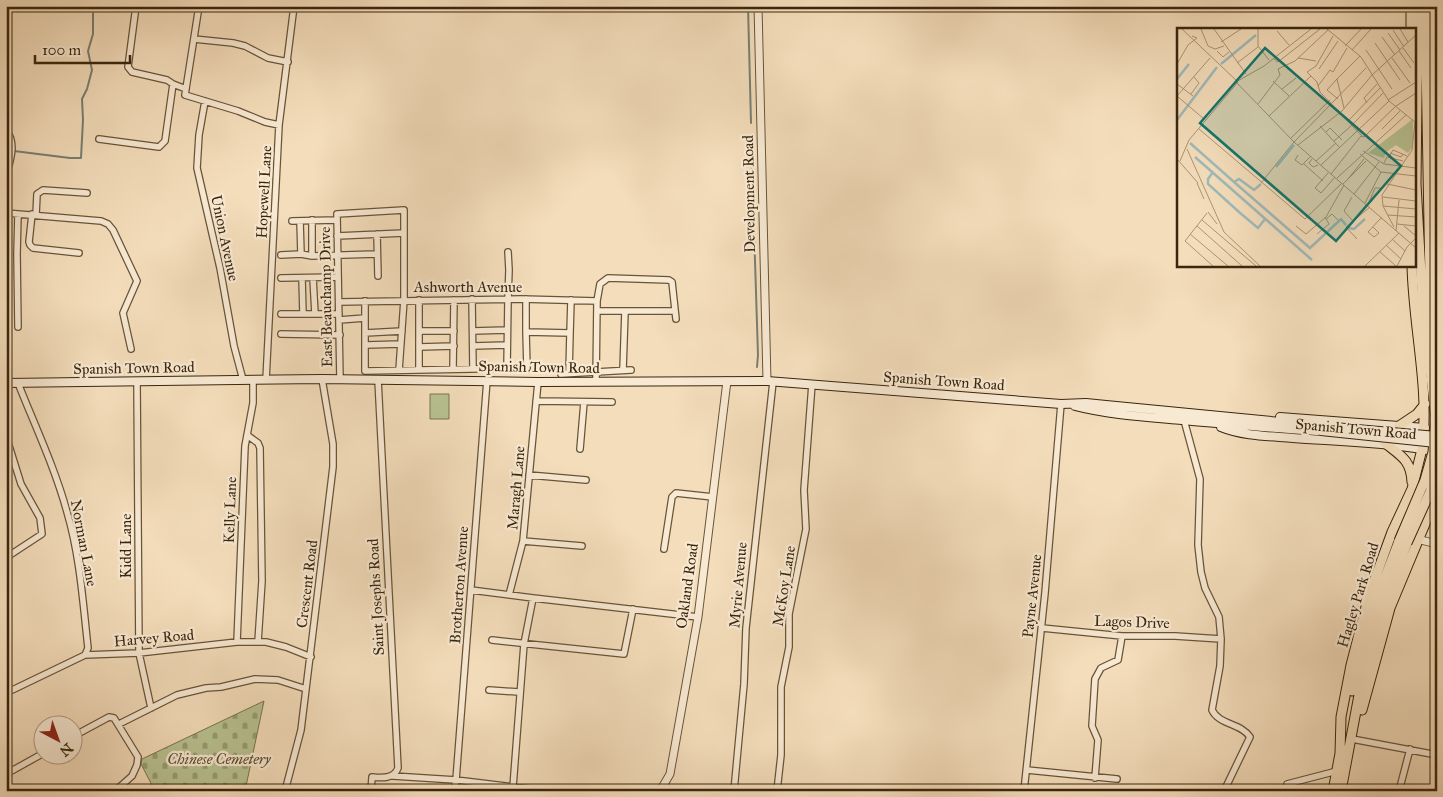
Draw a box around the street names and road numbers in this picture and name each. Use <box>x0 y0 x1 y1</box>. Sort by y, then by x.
street label: Development Road <box>739 135 759 253</box>
street label: Hopewell Lane <box>253 145 275 239</box>
street label: Union Avenue <box>207 193 243 283</box>
street label: East Beauchamp Drive <box>316 227 336 367</box>
street label: Ashworth Avenue <box>413 278 522 296</box>
street label: Spanish Town Road <box>478 357 600 377</box>
street label: Spanish Town Road <box>73 358 195 378</box>
street label: Spanish Town Road <box>883 368 1006 394</box>
street label: Spanish Town Road <box>1295 415 1418 443</box>
street label: Maragh Lane <box>503 445 529 531</box>
street label: Kelly Lane <box>220 476 240 544</box>
street label: Norman Lane <box>67 498 101 588</box>
street label: Kidd Lane <box>117 514 135 578</box>
street label: Brotherton Avenue <box>446 526 472 644</box>
street label: Saint Josephs Road <box>364 537 389 656</box>
street label: Crescent Road <box>293 538 321 629</box>
street label: Hagley Park Road <box>1333 540 1383 650</box>
street label: Myrie Avenue <box>725 541 751 629</box>
street label: Oakland Road <box>672 542 702 630</box>
street label: McKoy Lane <box>769 544 799 628</box>
street label: Payne Avenue <box>1019 553 1045 639</box>
street label: Lagos Drive <box>1094 612 1170 632</box>
street label: Harvey Road <box>113 625 195 650</box>

